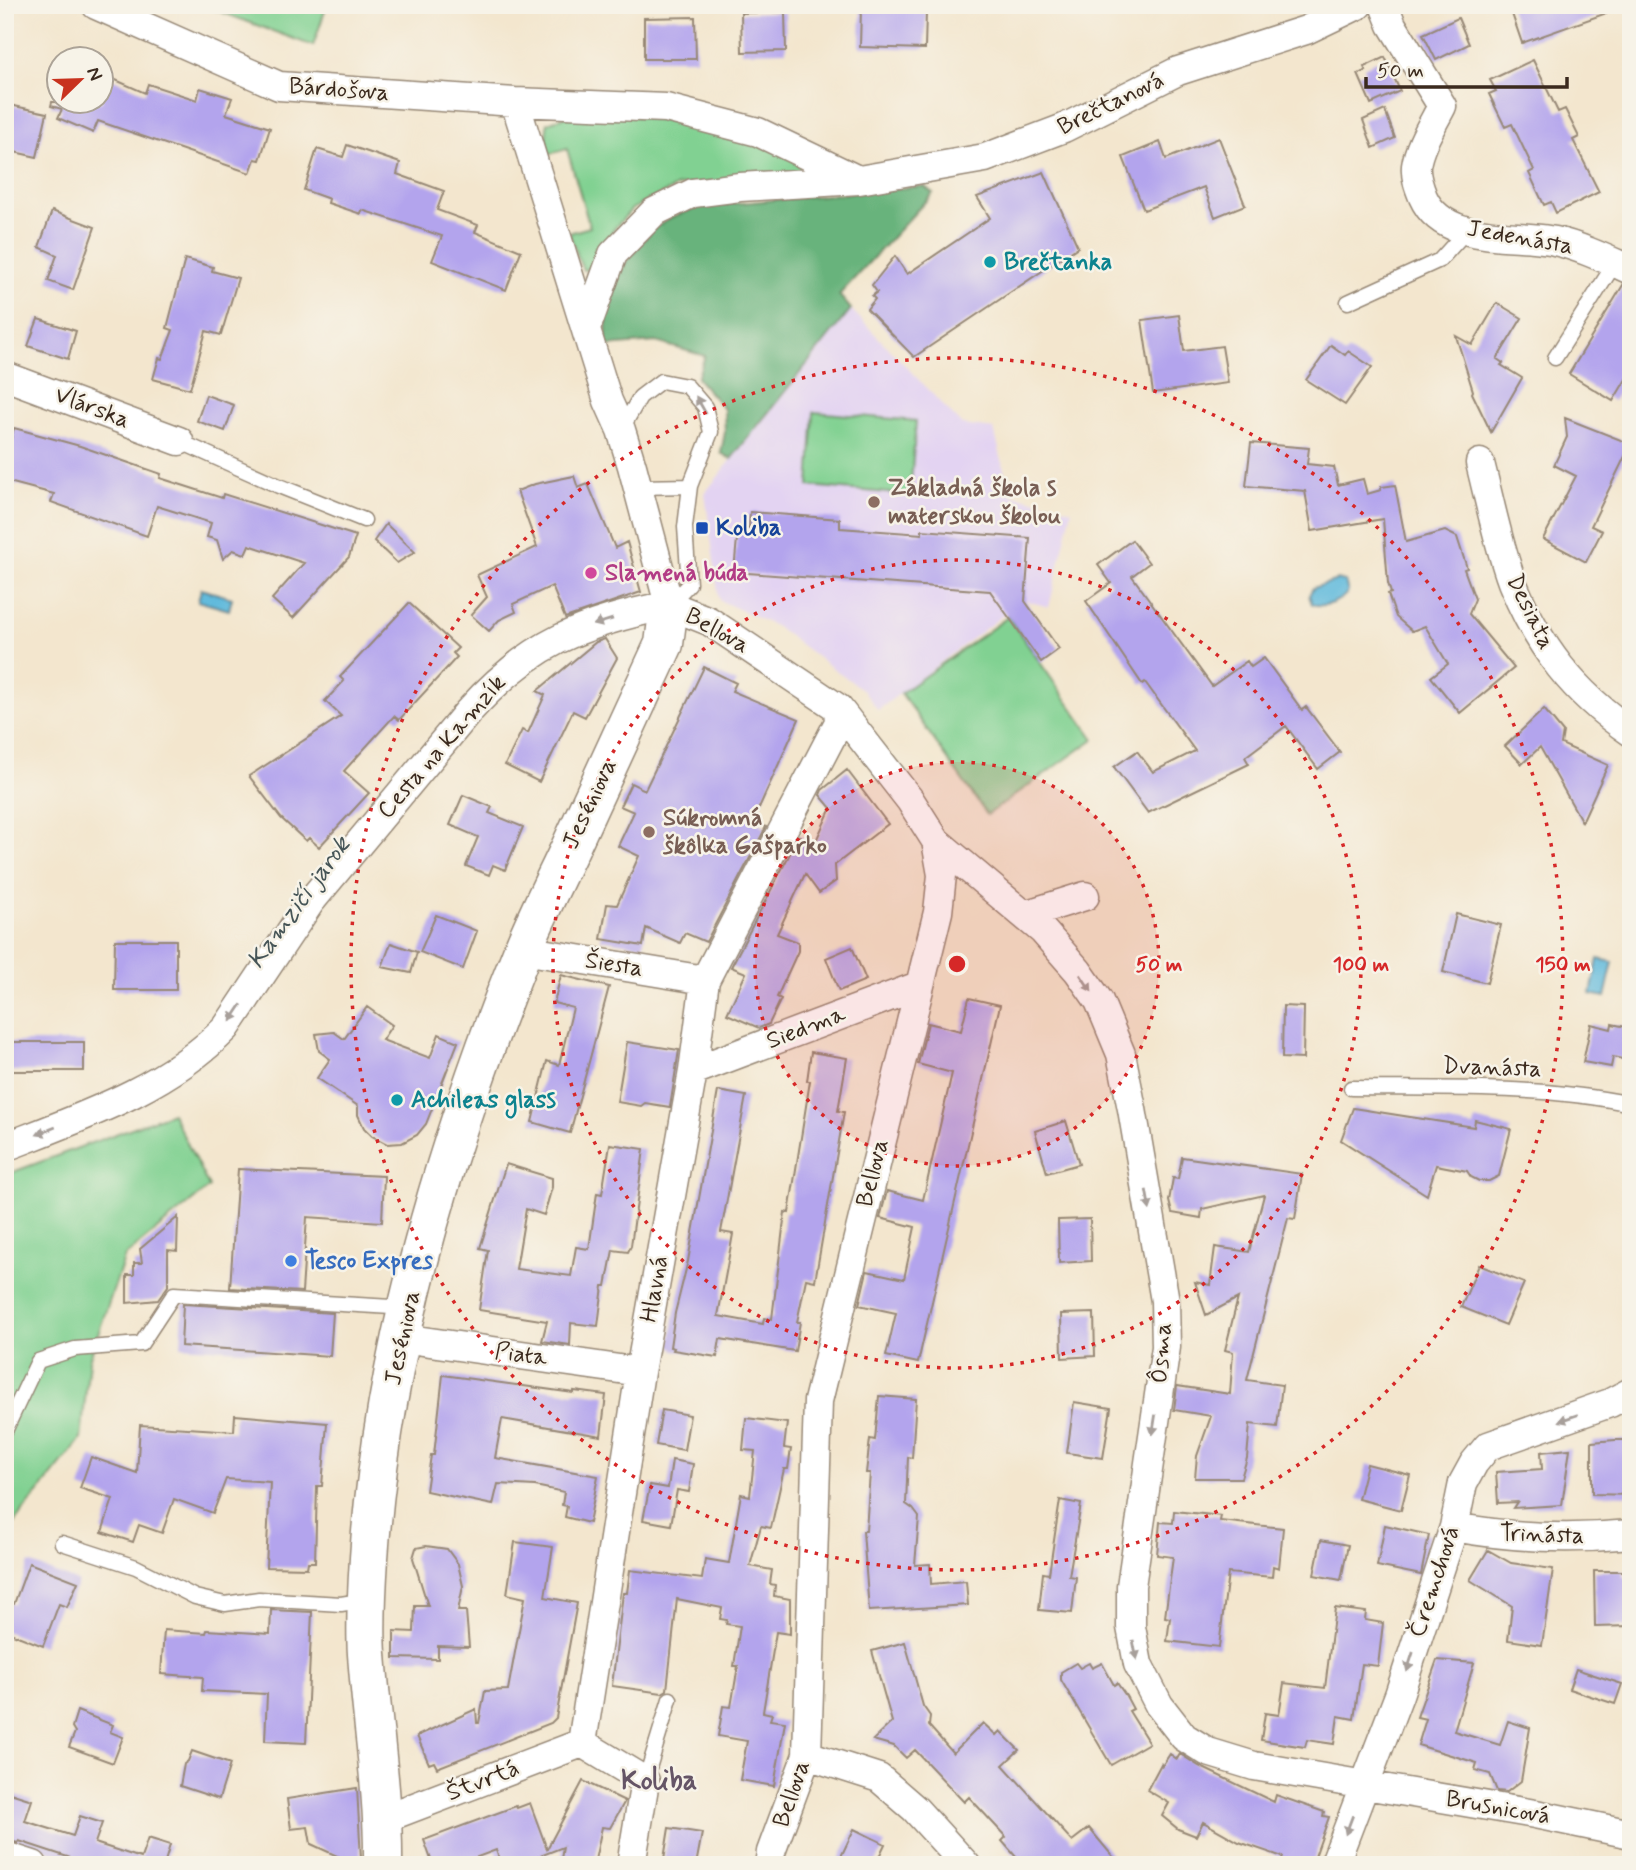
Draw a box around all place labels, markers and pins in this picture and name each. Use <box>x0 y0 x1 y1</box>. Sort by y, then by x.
place label: Brečtanka <box>1004 247 1113 278</box>
marker: Brečtanka <box>982 254 998 270</box>
place label: Základná škola s materskou školou <box>888 473 1061 532</box>
marker: Základná škola s materskou školou <box>866 494 882 510</box>
place label: Koliba <box>716 513 781 544</box>
marker: Koliba <box>694 520 710 536</box>
place label: Slamená búda <box>605 558 748 589</box>
marker: Slamená búda <box>583 565 599 581</box>
place label: Súkromná škôlka Gašparko <box>662 803 827 862</box>
marker: Súkromná škôlka Gašparko <box>641 824 657 840</box>
centre of rings <box>945 952 969 976</box>
place label: Achileas glass <box>411 1085 556 1119</box>
marker: Achileas glass <box>389 1092 405 1108</box>
place label: Tesco Expres <box>305 1246 433 1277</box>
marker: Tesco Expres <box>283 1253 299 1269</box>

